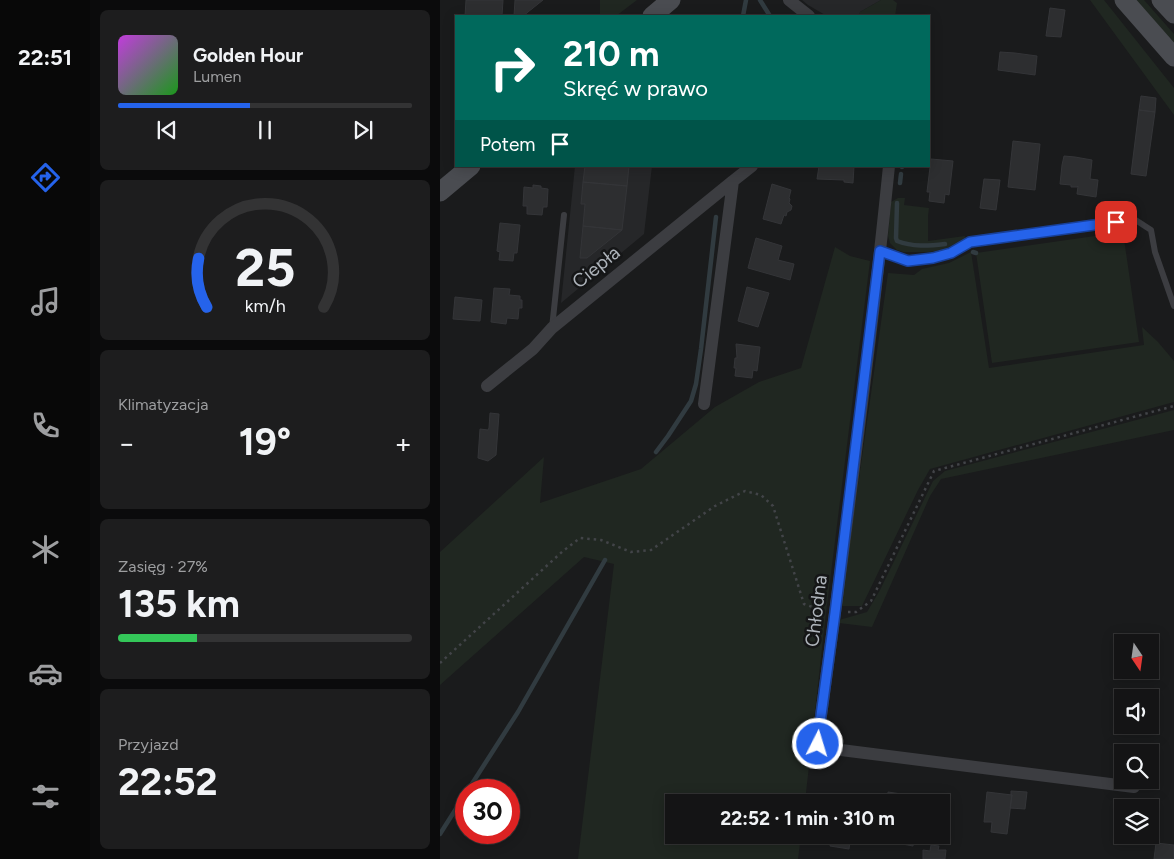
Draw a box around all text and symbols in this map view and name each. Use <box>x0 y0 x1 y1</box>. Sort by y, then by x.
text: 210 m <box>563 33 660 75</box>
icon: right <box>480 35 545 100</box>
text: 22:51 <box>18 44 72 71</box>
text: Golden Hour <box>193 44 303 67</box>
text: Lumen <box>193 67 242 86</box>
text: Skręć w prawo <box>563 75 708 102</box>
icon: previous <box>153 116 181 144</box>
icon: pause <box>251 116 279 144</box>
icon: next <box>349 116 377 144</box>
icon: arrive <box>546 130 574 158</box>
text: Potem <box>480 133 536 156</box>
icon: directions <box>28 160 63 195</box>
pin <box>1095 201 1137 243</box>
icon: arrive <box>1102 208 1130 236</box>
text: 25 <box>235 237 295 299</box>
street label: Ciepła <box>567 241 625 293</box>
icon: music <box>28 284 63 319</box>
text: km/h <box>245 295 285 316</box>
text: Klimatyzacja <box>118 395 208 414</box>
icon: phone <box>28 408 63 443</box>
text: 19° <box>239 419 291 465</box>
text: − <box>118 426 135 460</box>
text: + <box>395 426 412 460</box>
icon: climate <box>28 532 63 567</box>
text: Zasięg · 27% <box>118 557 208 576</box>
street label: Chłodna <box>800 574 832 648</box>
text: 135 km <box>118 581 240 627</box>
north arrow <box>1114 634 1159 679</box>
map controls <box>1114 634 1159 844</box>
icon: car <box>28 656 63 691</box>
button: sound <box>1114 689 1159 734</box>
position arrow <box>791 717 843 769</box>
text: Przyjazd <box>118 735 179 754</box>
button: search <box>1114 744 1159 789</box>
text: 22:52 <box>118 759 218 805</box>
icon: filters <box>28 779 63 814</box>
speed limit sign: 30 <box>455 779 520 844</box>
button: layers <box>1114 799 1159 844</box>
text: 22:52 · 1 min · 310 m <box>720 807 895 830</box>

